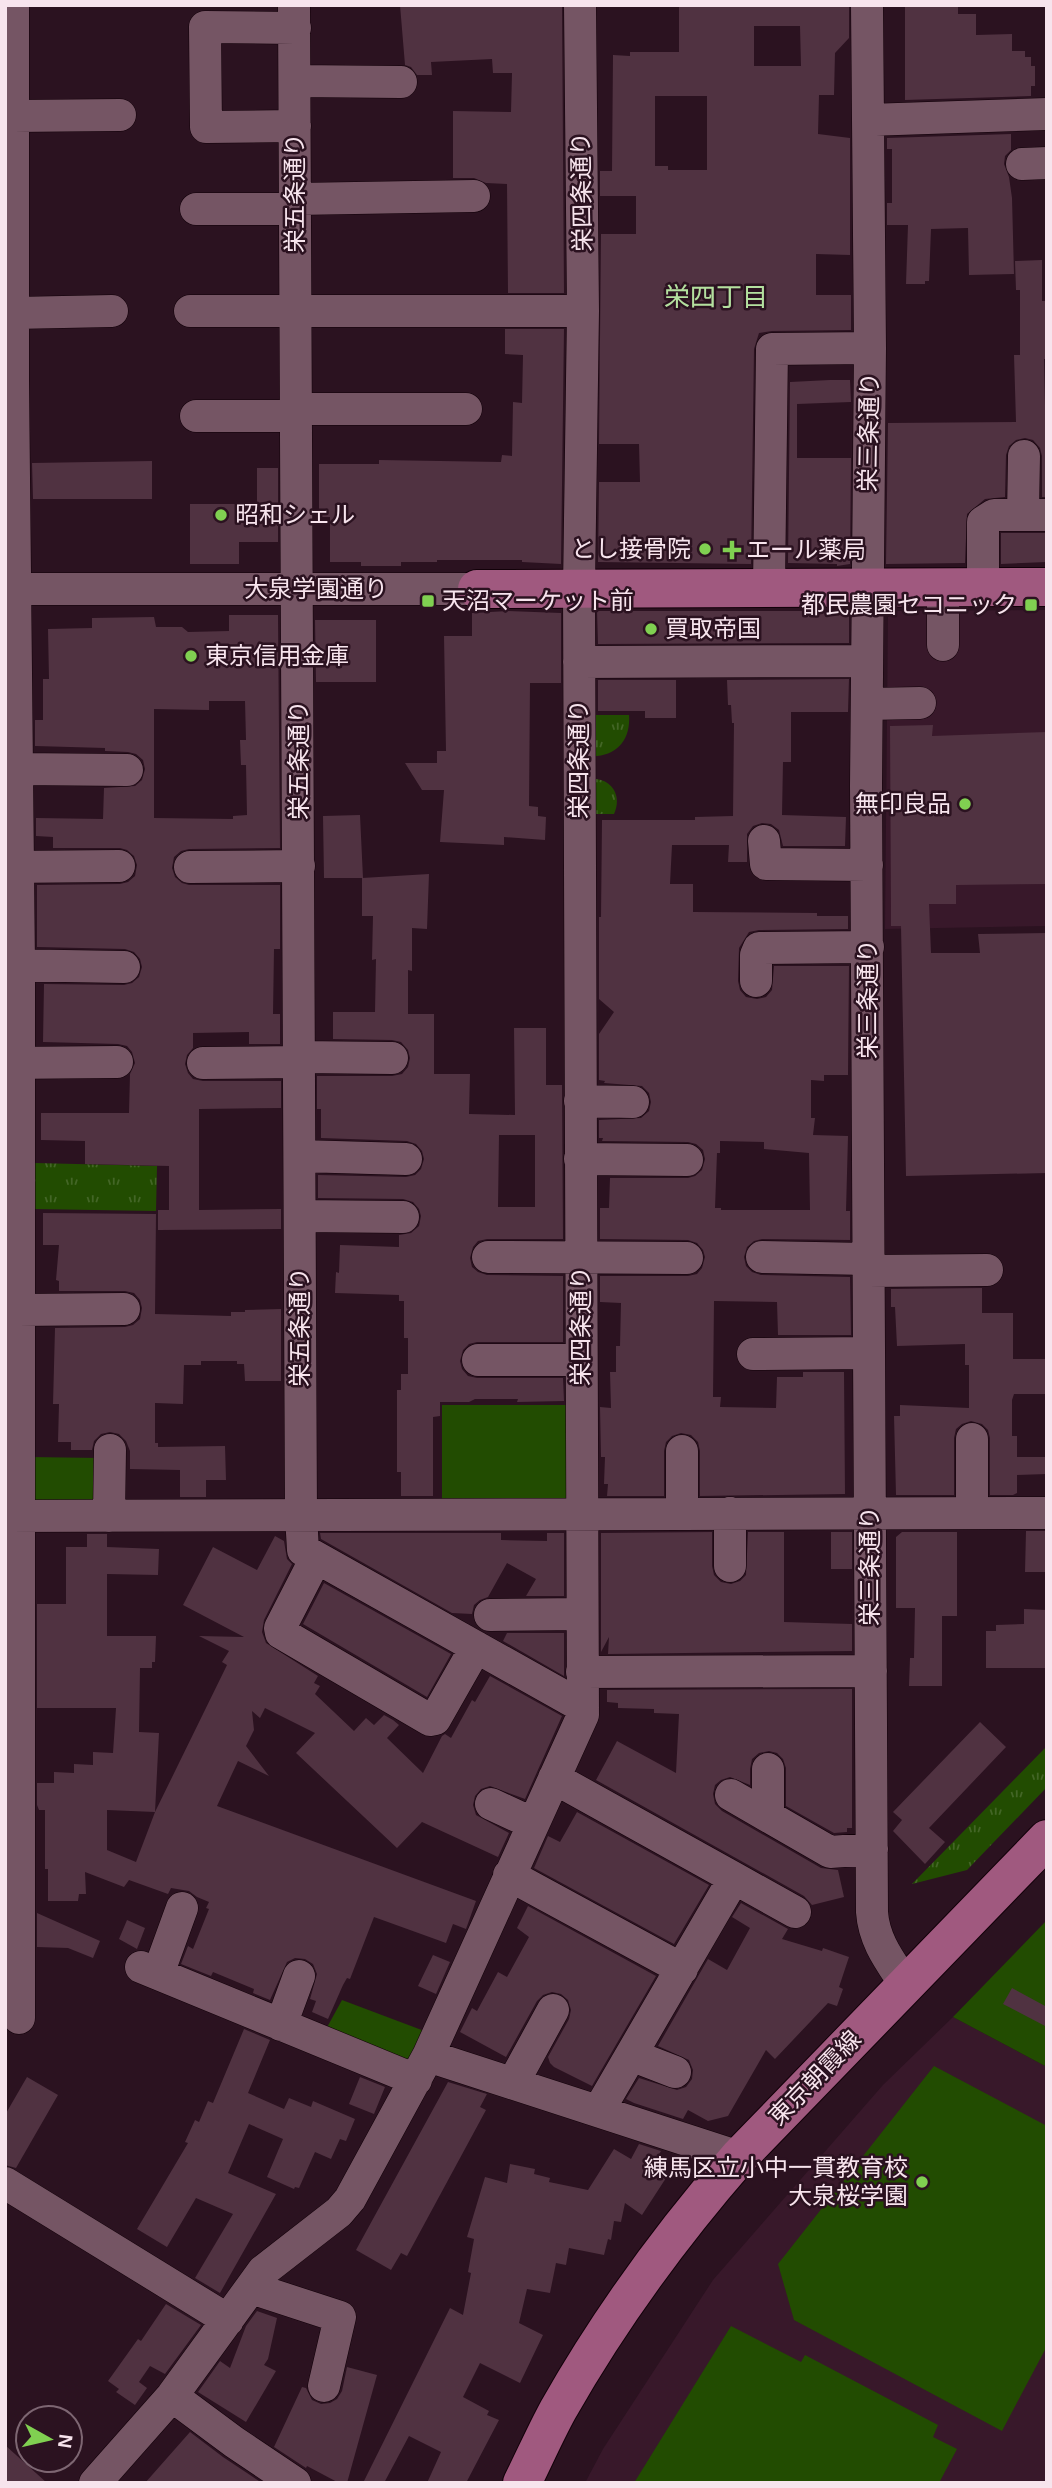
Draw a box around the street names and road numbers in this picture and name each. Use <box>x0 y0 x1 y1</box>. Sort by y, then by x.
street label: 栄四条通り <box>567 132 596 252</box>
street label: 栄五条通り <box>281 133 308 253</box>
street label: 栄三条通り <box>854 372 883 492</box>
street label: 大泉学園通り <box>244 575 388 602</box>
street label: 栄四条通り <box>565 699 592 819</box>
street label: 栄五条通り <box>285 700 312 820</box>
street label: 栄三条通り <box>854 939 881 1059</box>
street label: 栄四条通り <box>567 1266 594 1386</box>
street label: 栄五条通り <box>286 1267 313 1387</box>
street label: 栄三条通り <box>856 1506 883 1626</box>
street label: 東京朝霞線 <box>763 2025 866 2130</box>

